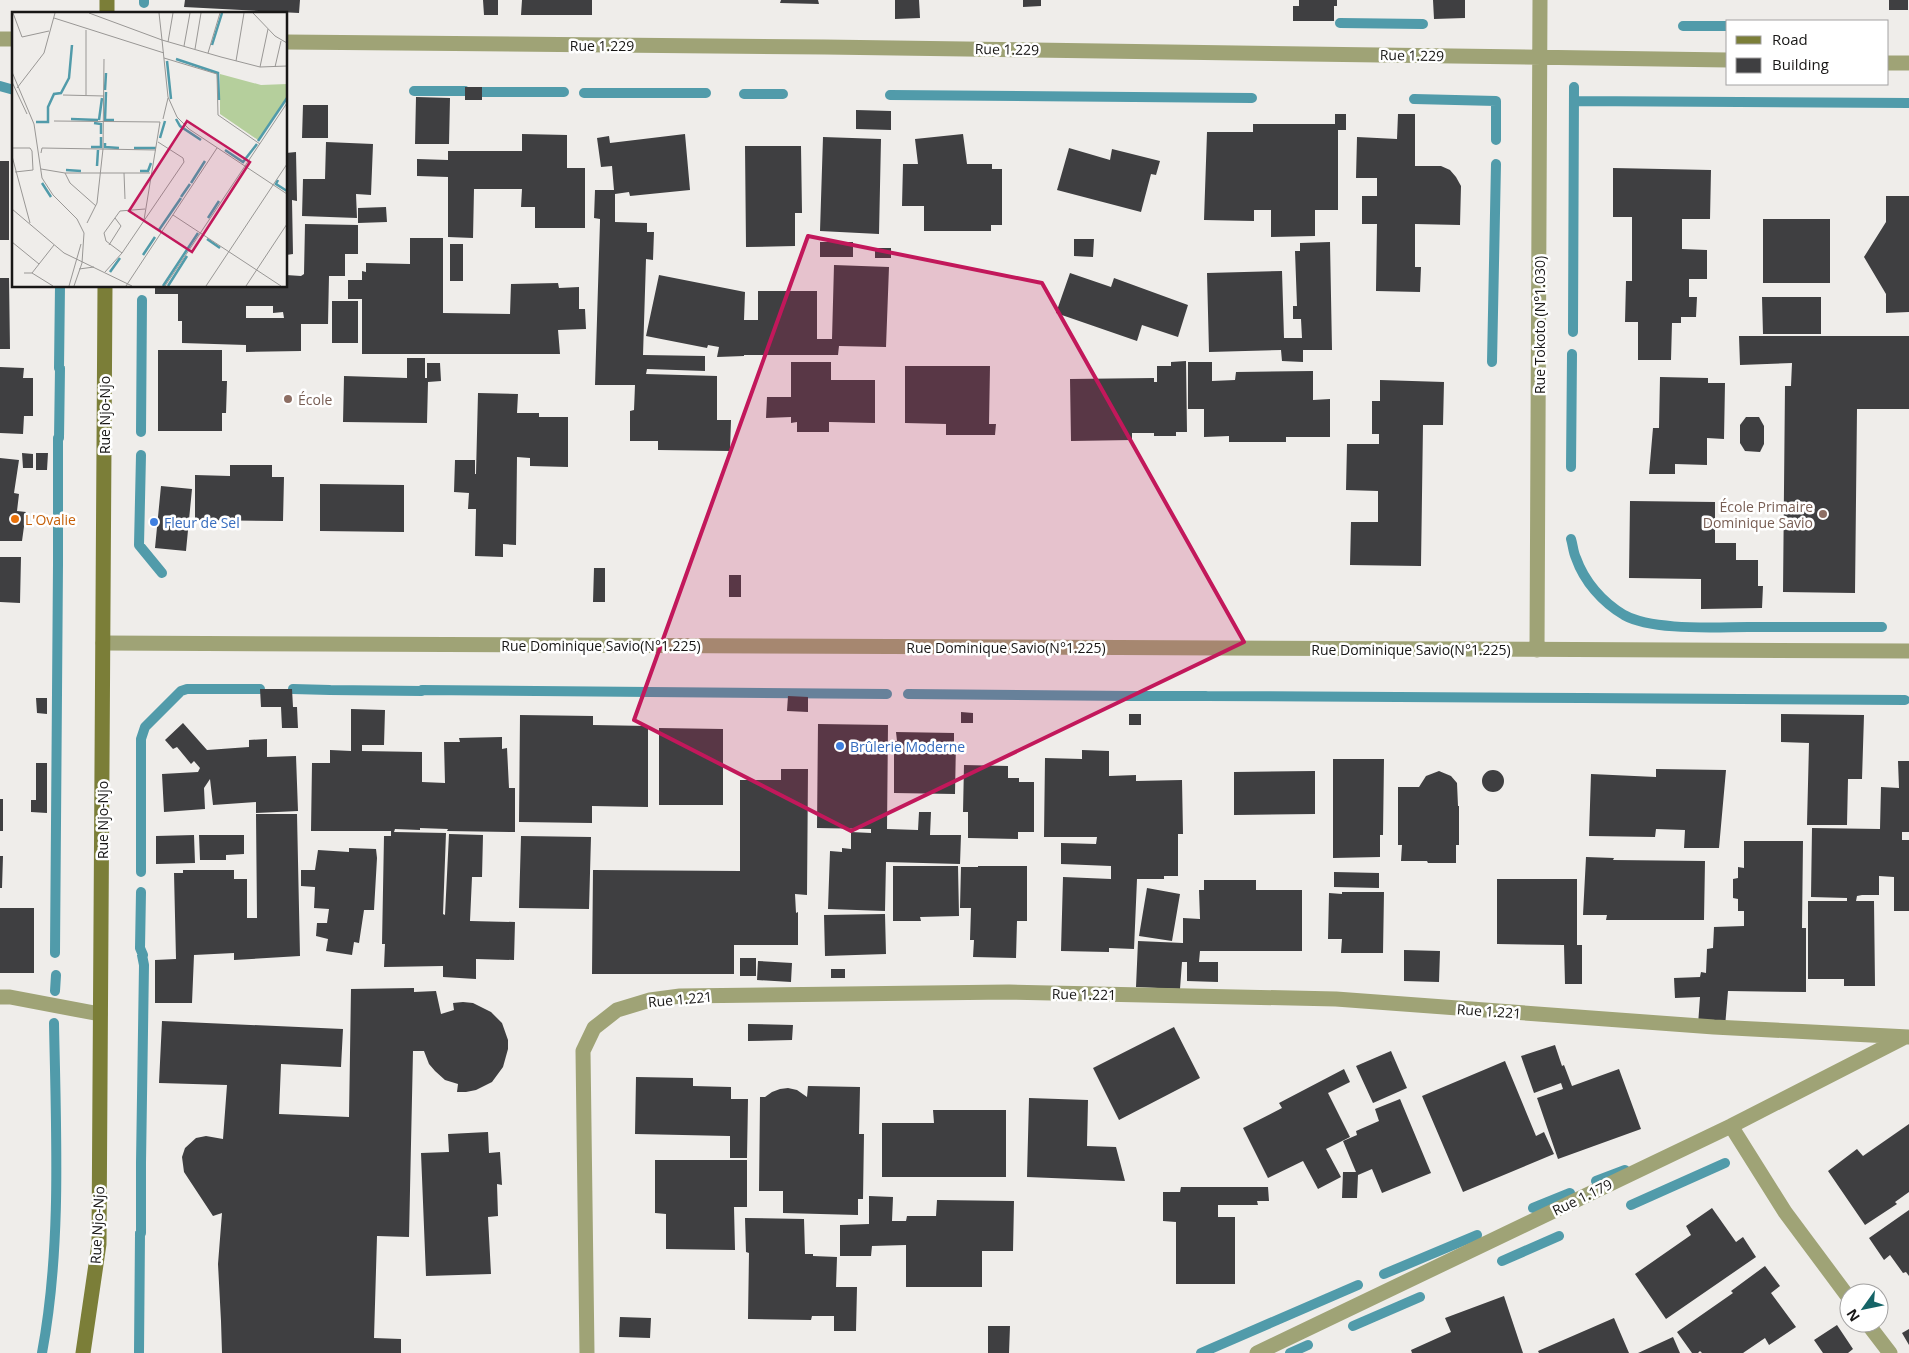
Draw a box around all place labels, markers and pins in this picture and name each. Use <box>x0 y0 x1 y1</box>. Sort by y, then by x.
place label: École <box>298 390 332 409</box>
marker: École <box>282 393 294 405</box>
place label: École Primaire Dominique Savio <box>1703 497 1813 532</box>
marker: École Primaire Dominique Savio <box>1817 508 1829 520</box>
place label: L'Ovalie <box>25 510 76 529</box>
marker: L'Ovalie <box>9 513 21 525</box>
place label: Fleur de Sel <box>164 513 240 532</box>
marker: Fleur de Sel <box>148 516 160 528</box>
place label: Brûlerie Moderne <box>850 737 965 756</box>
marker: Brûlerie Moderne <box>834 740 846 752</box>

